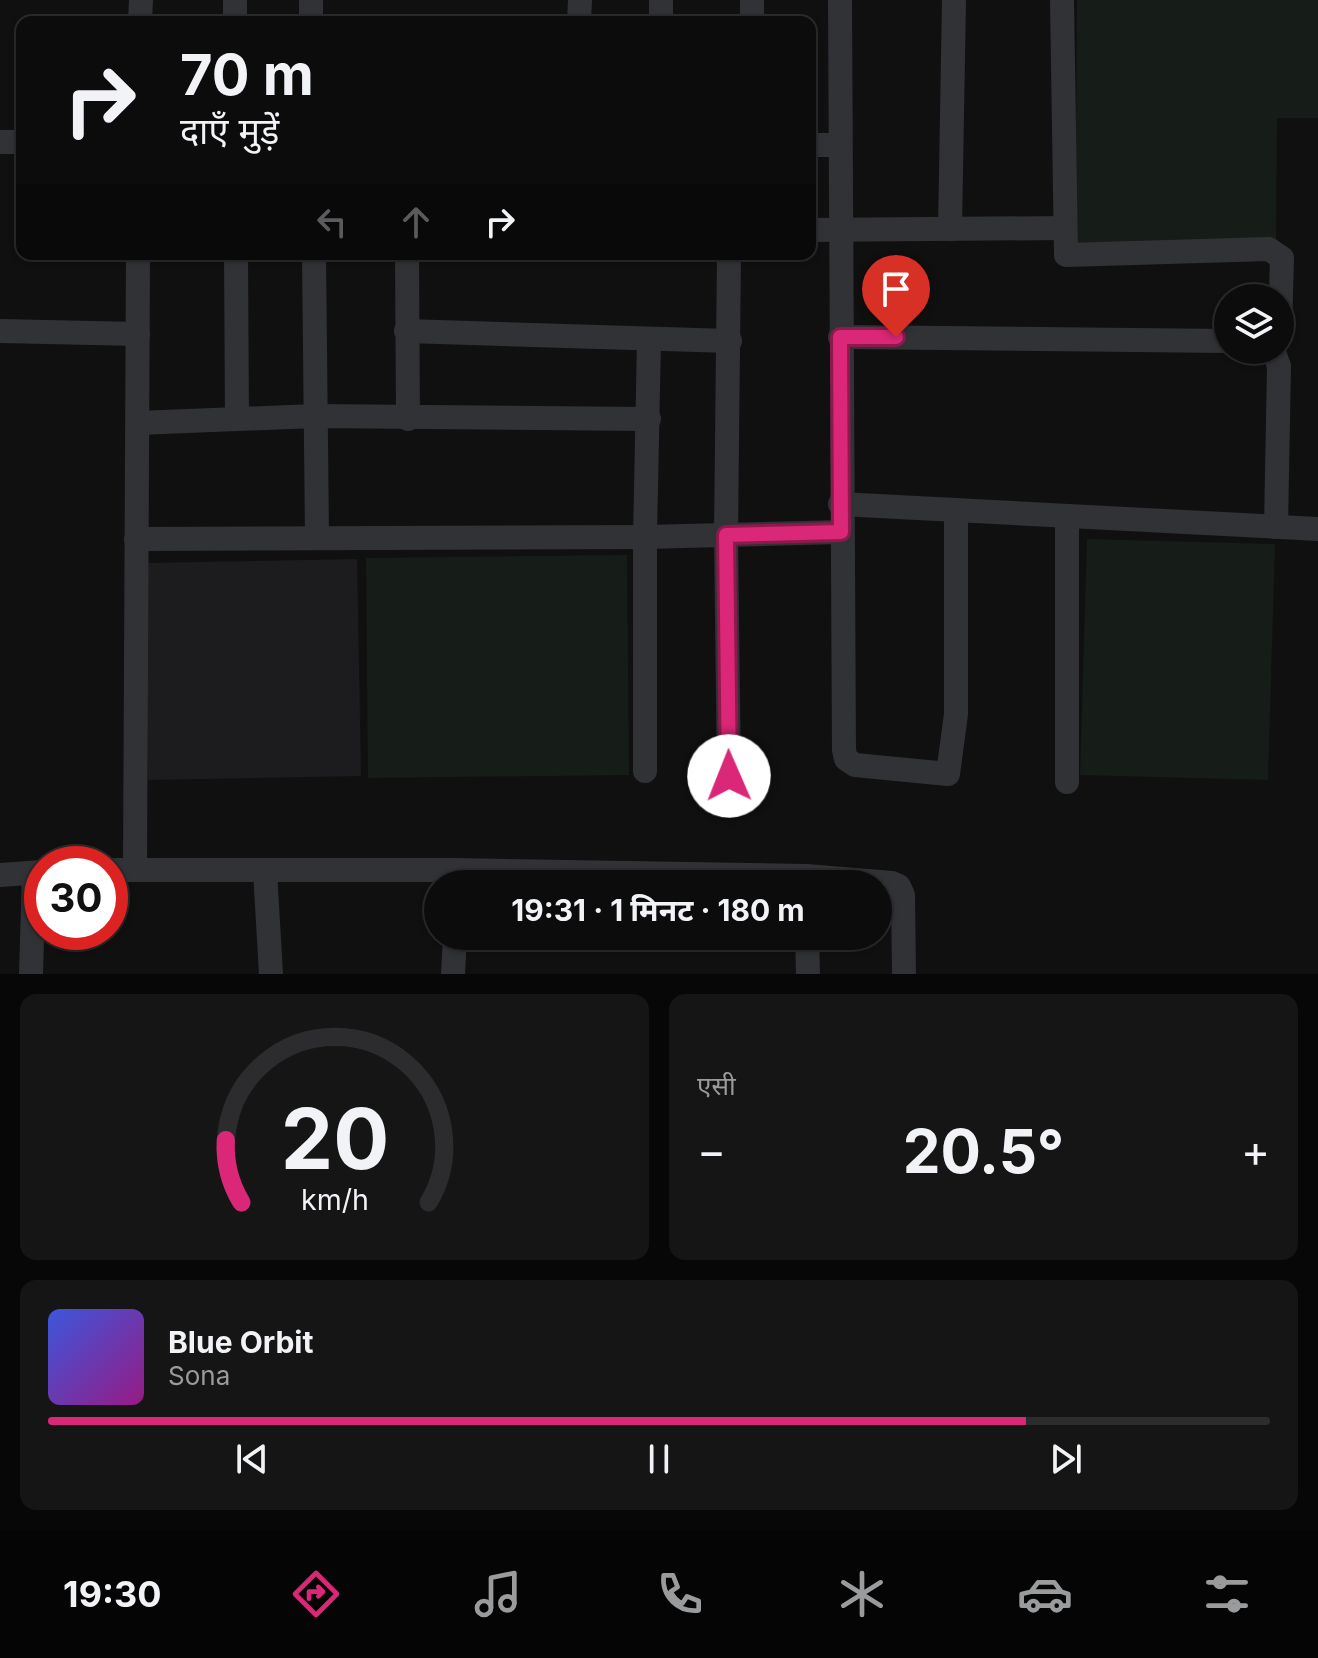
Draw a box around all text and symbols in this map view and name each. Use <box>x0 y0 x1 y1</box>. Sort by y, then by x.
text: 70 m <box>180 41 314 109</box>
icon: right <box>48 48 152 152</box>
text: दाएँ मुड़ें <box>180 109 279 153</box>
icon: left <box>310 200 354 244</box>
icon: ahead <box>394 200 438 244</box>
icon: right <box>478 200 522 244</box>
pin <box>862 255 930 337</box>
icon: arrive <box>874 267 918 311</box>
map controls <box>1214 284 1294 364</box>
button: layers <box>1214 284 1294 364</box>
position arrow <box>687 734 771 818</box>
speed limit sign: 30 <box>24 846 128 950</box>
text: 19:31 · 1 मिनट · 180 m <box>511 892 805 928</box>
text: एसी <box>697 1070 736 1101</box>
text: 20 <box>280 1088 389 1189</box>
text: 20.5° <box>903 1115 1064 1187</box>
text: − <box>697 1124 726 1178</box>
text: + <box>1241 1124 1270 1178</box>
text: km/h <box>301 1182 368 1217</box>
text: Blue Orbit <box>168 1324 313 1360</box>
text: Sona <box>168 1360 230 1391</box>
icon: previous <box>230 1437 274 1481</box>
icon: pause <box>637 1437 681 1481</box>
icon: next <box>1044 1437 1088 1481</box>
icon: directions <box>288 1566 344 1622</box>
icon: music <box>470 1566 526 1622</box>
icon: phone <box>652 1566 708 1622</box>
icon: climate <box>834 1566 890 1622</box>
icon: car <box>1017 1566 1073 1622</box>
icon: filters <box>1199 1566 1255 1622</box>
text: 19:30 <box>63 1572 162 1616</box>

